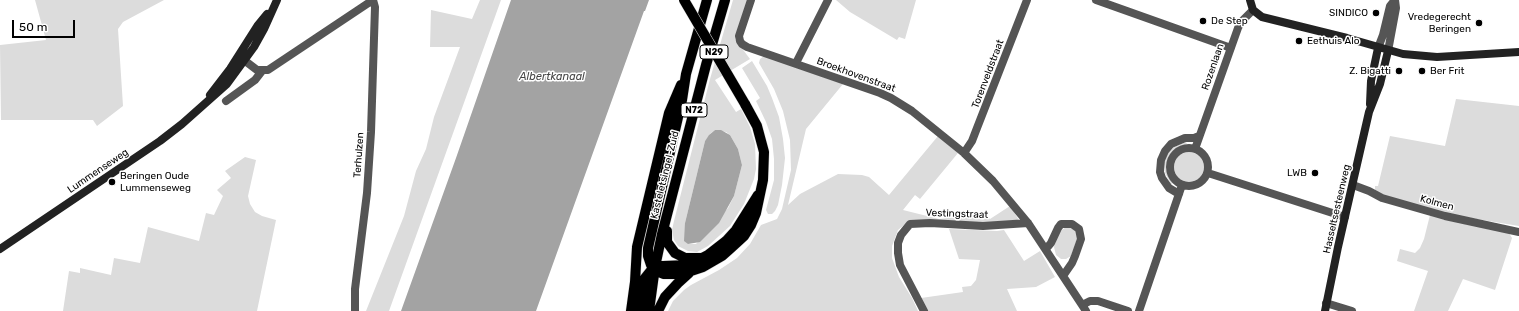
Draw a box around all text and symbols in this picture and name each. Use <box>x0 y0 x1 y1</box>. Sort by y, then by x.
place label: SINDICO <box>1329 7 1368 19</box>
marker: SINDICO <box>1371 8 1381 18</box>
place label: Vredegerecht Beringen <box>1408 11 1471 34</box>
scale bar <box>14 12 77 38</box>
place label: De Step <box>1211 15 1248 27</box>
marker: De Step <box>1198 16 1208 26</box>
marker: Vredegerecht Beringen <box>1474 18 1484 28</box>
text: 50 m <box>19 20 47 34</box>
place label: Eethuis Alo <box>1307 35 1359 47</box>
marker: Eethuis Alo <box>1294 36 1304 46</box>
street label: Torenveldstraat <box>969 38 1007 110</box>
street label: Rozenlaan <box>1199 42 1227 92</box>
road number: N29 <box>700 45 728 59</box>
street label: Broekhovenstraat <box>815 55 897 95</box>
place label: Z. Bigatti <box>1349 65 1391 77</box>
place label: Ber Frit <box>1430 65 1464 77</box>
marker: Z. Bigatti <box>1394 66 1404 76</box>
marker: Ber Frit <box>1417 66 1427 76</box>
water label: Albertkanaal <box>519 70 585 84</box>
road number: N72 <box>681 103 707 117</box>
street label: Kasteletsingel-Zuid <box>648 130 682 220</box>
street label: Terhulzen <box>351 132 367 178</box>
street label: Lummenseweg <box>65 146 131 196</box>
street label: Hasseltsesteenweg <box>1321 163 1353 255</box>
place label: LWB <box>1287 167 1307 179</box>
marker: LWB <box>1310 168 1320 178</box>
place label: Beringen Oude Lummenseweg <box>120 170 191 194</box>
marker: Beringen Oude Lummenseweg <box>107 177 117 187</box>
street label: Kolmen <box>1419 193 1455 213</box>
street label: Vestingstraat <box>925 207 989 221</box>

